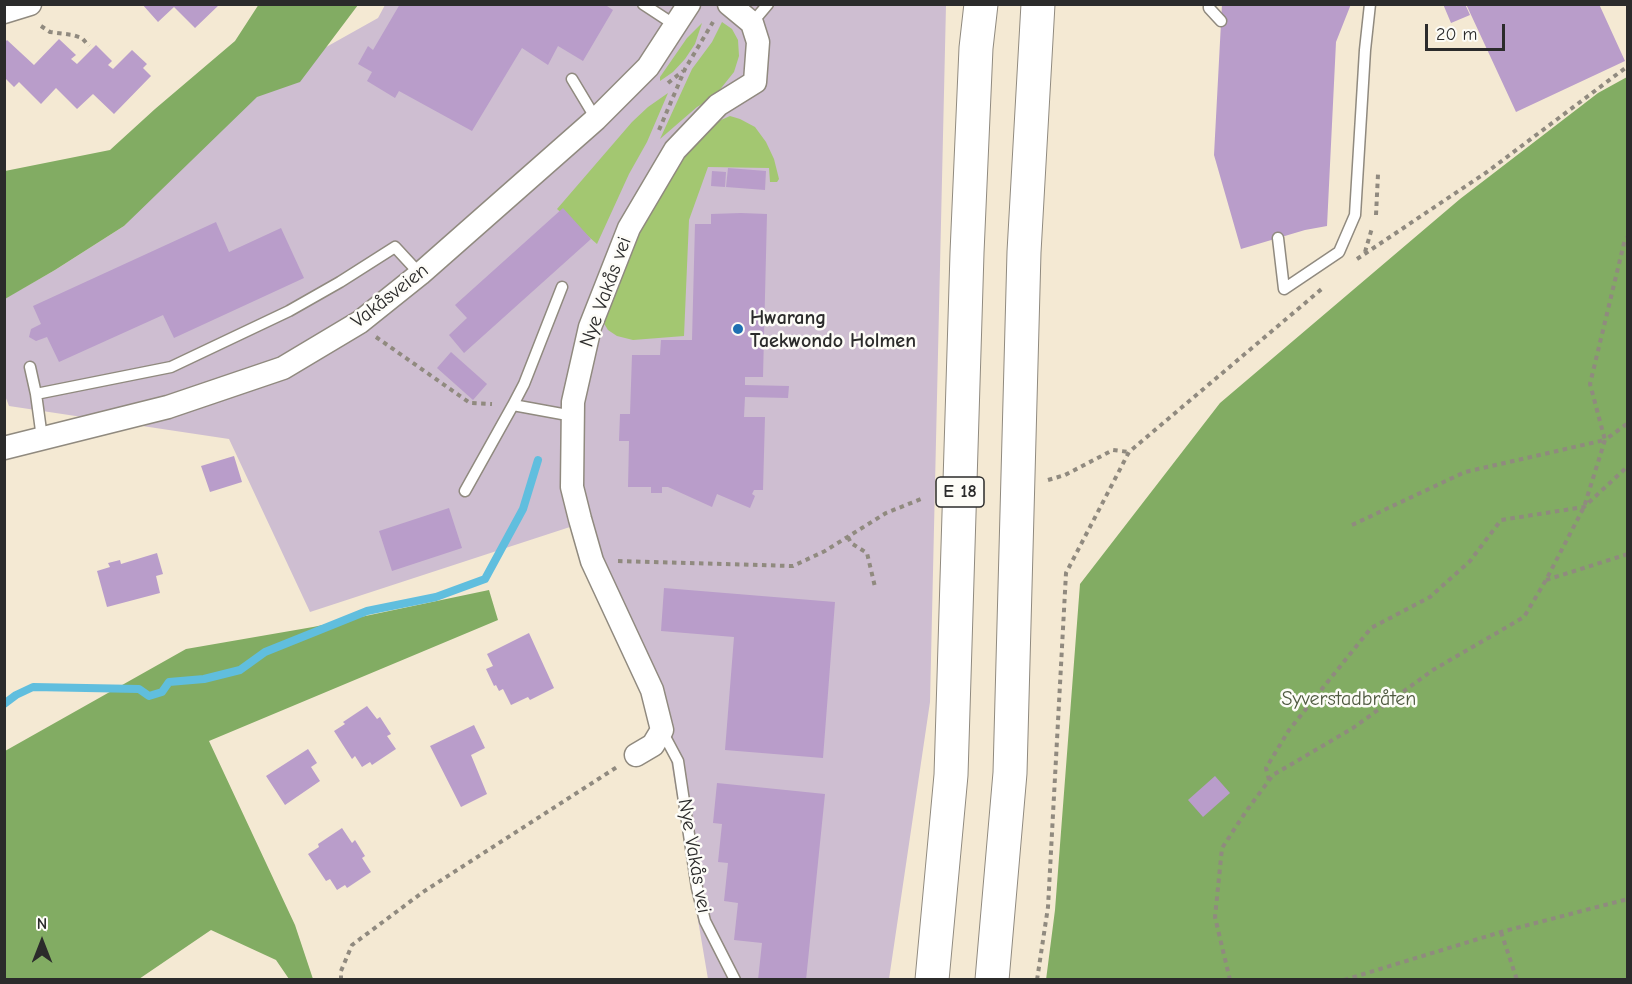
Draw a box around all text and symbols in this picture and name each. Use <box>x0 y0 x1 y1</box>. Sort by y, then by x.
scale bar <box>1428 12 1508 50</box>
text: 20 m <box>1436 24 1477 45</box>
street label: Nye Vakås vei <box>575 234 637 350</box>
street label: Vakåsveien <box>347 258 433 334</box>
place label: Hwarang Taekwondo Holmen <box>750 306 916 353</box>
marker: Hwarang Taekwondo Holmen <box>731 322 745 336</box>
road number: E 18 <box>936 477 984 507</box>
park label: Syverstadbråten <box>1282 687 1416 711</box>
street label: Nye Vakås vei <box>672 797 716 915</box>
north arrow <box>12 912 72 972</box>
text: N <box>37 915 47 933</box>

